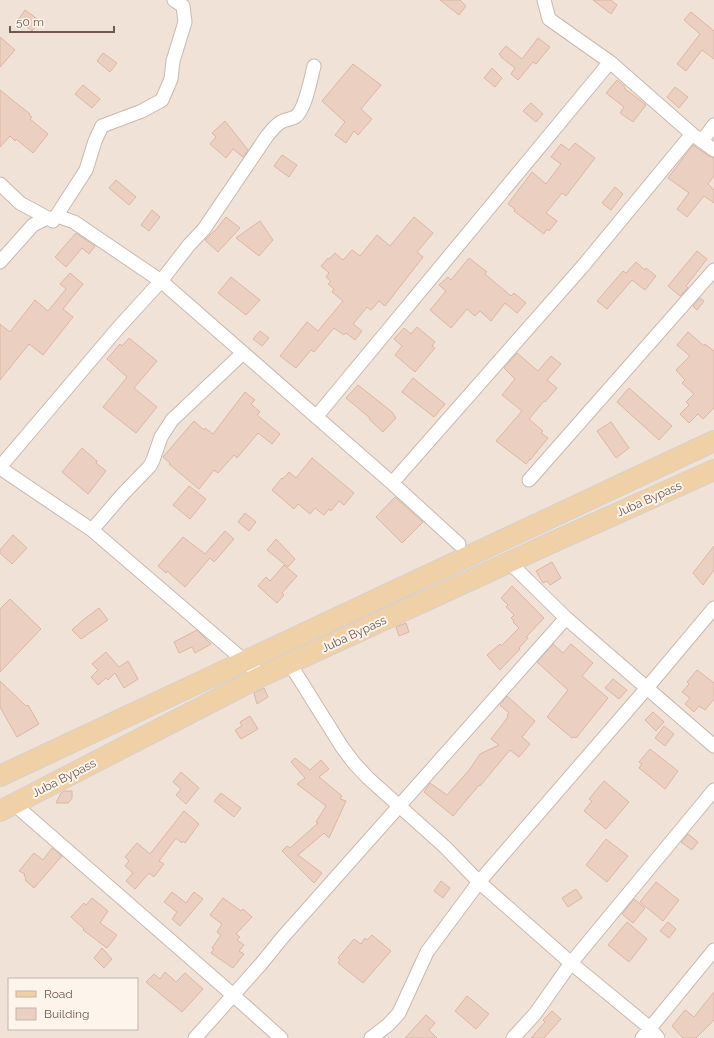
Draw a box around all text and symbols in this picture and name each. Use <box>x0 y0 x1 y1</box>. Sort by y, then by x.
scale bar <box>10 8 114 34</box>
text: 50 m <box>16 15 44 29</box>
street label: Juba Bypass <box>614 478 684 520</box>
street label: Juba Bypass <box>319 613 389 655</box>
street label: Juba Bypass <box>30 756 98 800</box>
legend <box>8 978 138 1030</box>
text: Road <box>44 987 73 1001</box>
text: Building <box>44 1007 90 1021</box>

